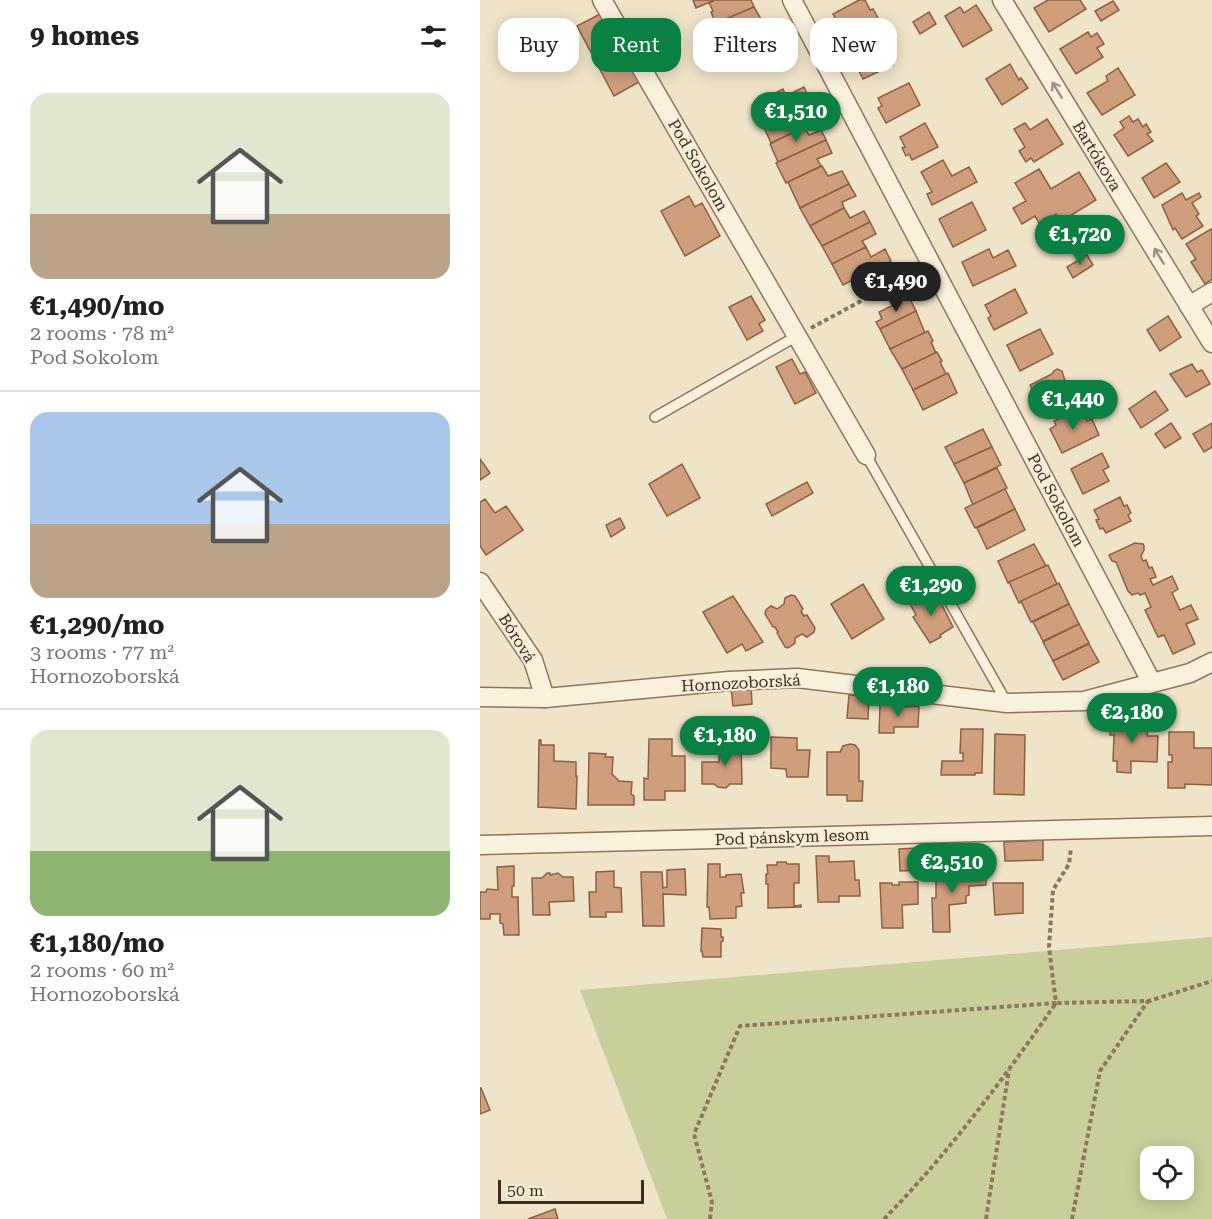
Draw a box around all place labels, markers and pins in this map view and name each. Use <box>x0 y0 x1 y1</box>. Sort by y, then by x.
pin: €1,510 <box>747 92 845 143</box>
pin: €1,720 <box>1031 215 1129 266</box>
pin: €1,490 <box>847 262 945 313</box>
pin: €1,440 <box>1024 380 1122 431</box>
pin: €1,290 <box>882 566 980 617</box>
pin: €1,180 <box>849 667 947 718</box>
pin: €2,180 <box>1083 693 1181 744</box>
pin: €1,180 <box>676 716 774 767</box>
pin: €2,510 <box>903 843 1001 894</box>

